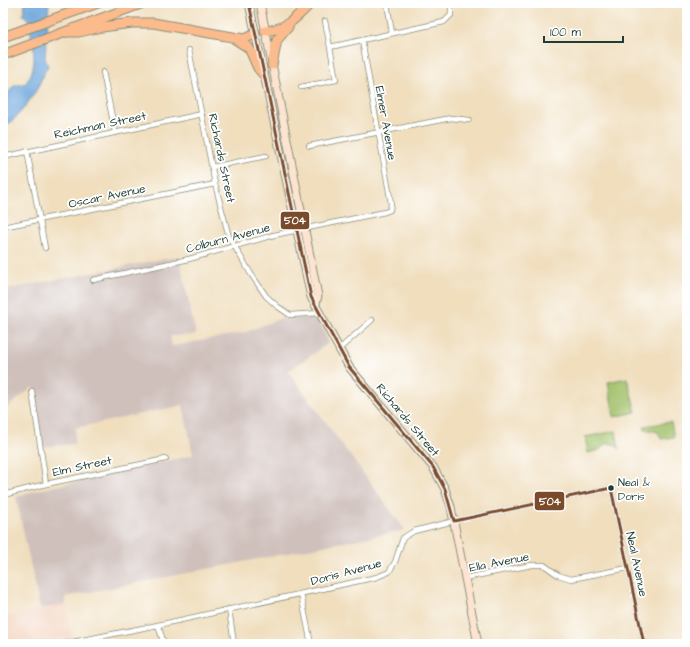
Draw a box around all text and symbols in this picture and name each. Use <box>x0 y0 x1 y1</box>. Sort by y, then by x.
scale bar <box>544 18 623 44</box>
text: 100 m <box>550 24 581 41</box>
street label: Elmer Avenue <box>371 85 400 162</box>
street label: Reichman Street <box>53 107 148 144</box>
street label: Richards Street <box>204 112 239 204</box>
street label: Oscar Avenue <box>67 180 148 213</box>
line badge: 504 <box>280 211 310 230</box>
text: 504 <box>284 213 307 228</box>
street label: Colburn Avenue <box>184 219 273 258</box>
street label: Richards Street <box>372 380 443 461</box>
street label: Elm Street <box>51 452 113 481</box>
place label: Neal & Doris <box>618 475 651 504</box>
marker: Neal & Doris <box>606 483 616 493</box>
line badge: 504 <box>534 491 565 511</box>
text: 504 <box>539 494 562 509</box>
street label: Neal Avenue <box>621 530 652 599</box>
street label: Ella Avenue <box>468 548 531 577</box>
street label: Doris Avenue <box>309 555 384 590</box>

